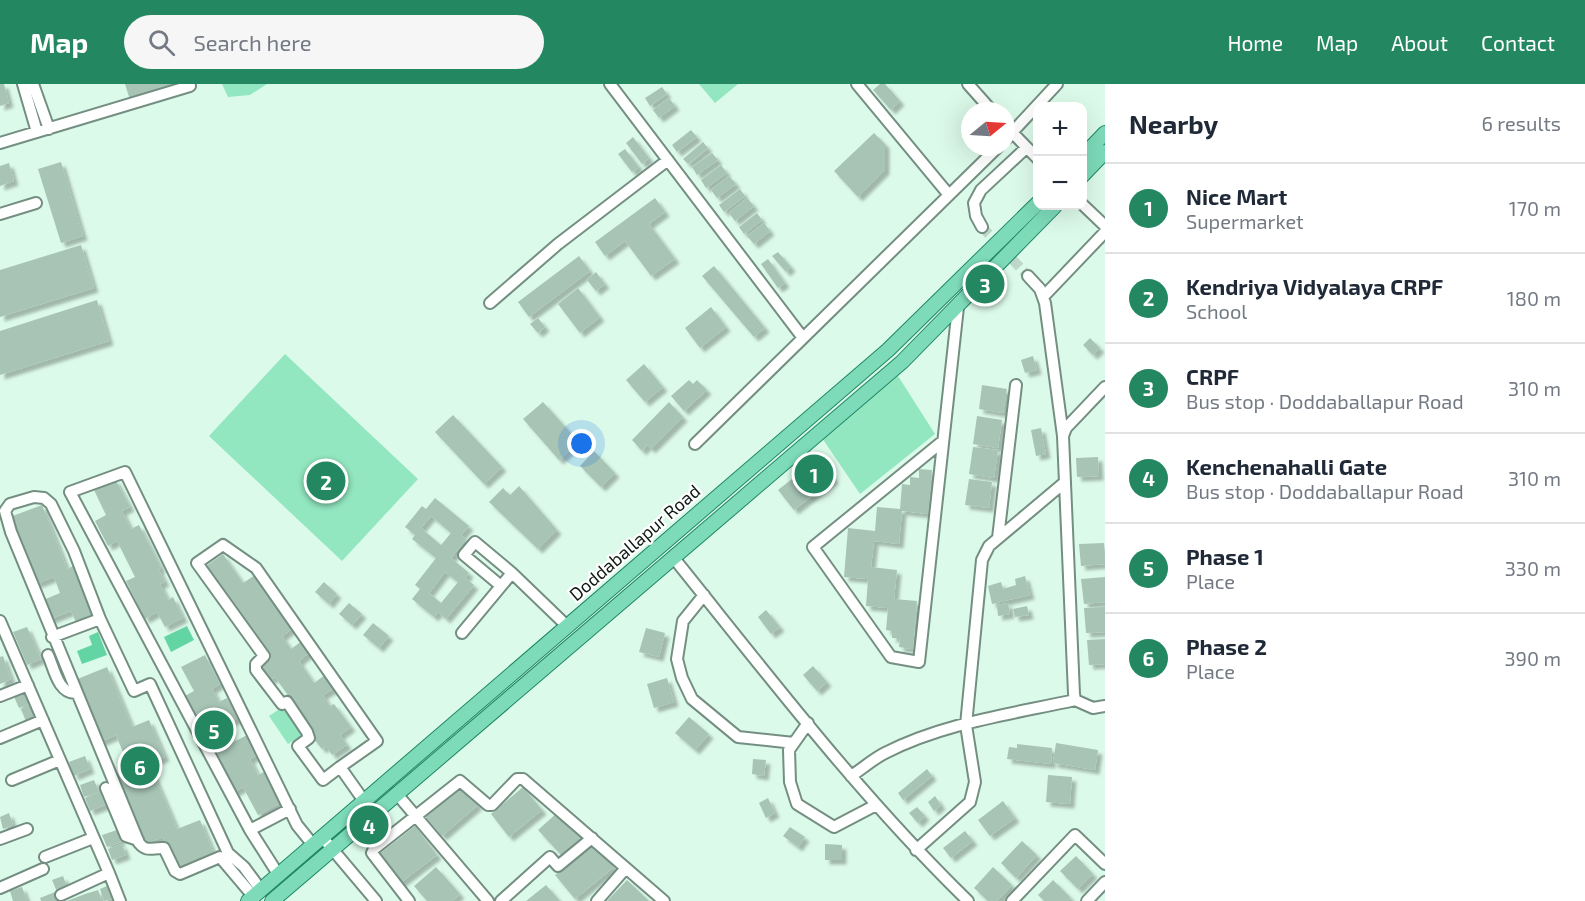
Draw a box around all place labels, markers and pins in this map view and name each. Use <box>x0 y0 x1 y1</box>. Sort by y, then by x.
pin: 3 <box>966 262 1004 306</box>
pin: 1 <box>794 452 834 496</box>
pin: 2 <box>306 458 346 504</box>
pin: 5 <box>194 708 234 752</box>
pin: 6 <box>120 744 160 788</box>
pin: 4 <box>350 802 388 848</box>

